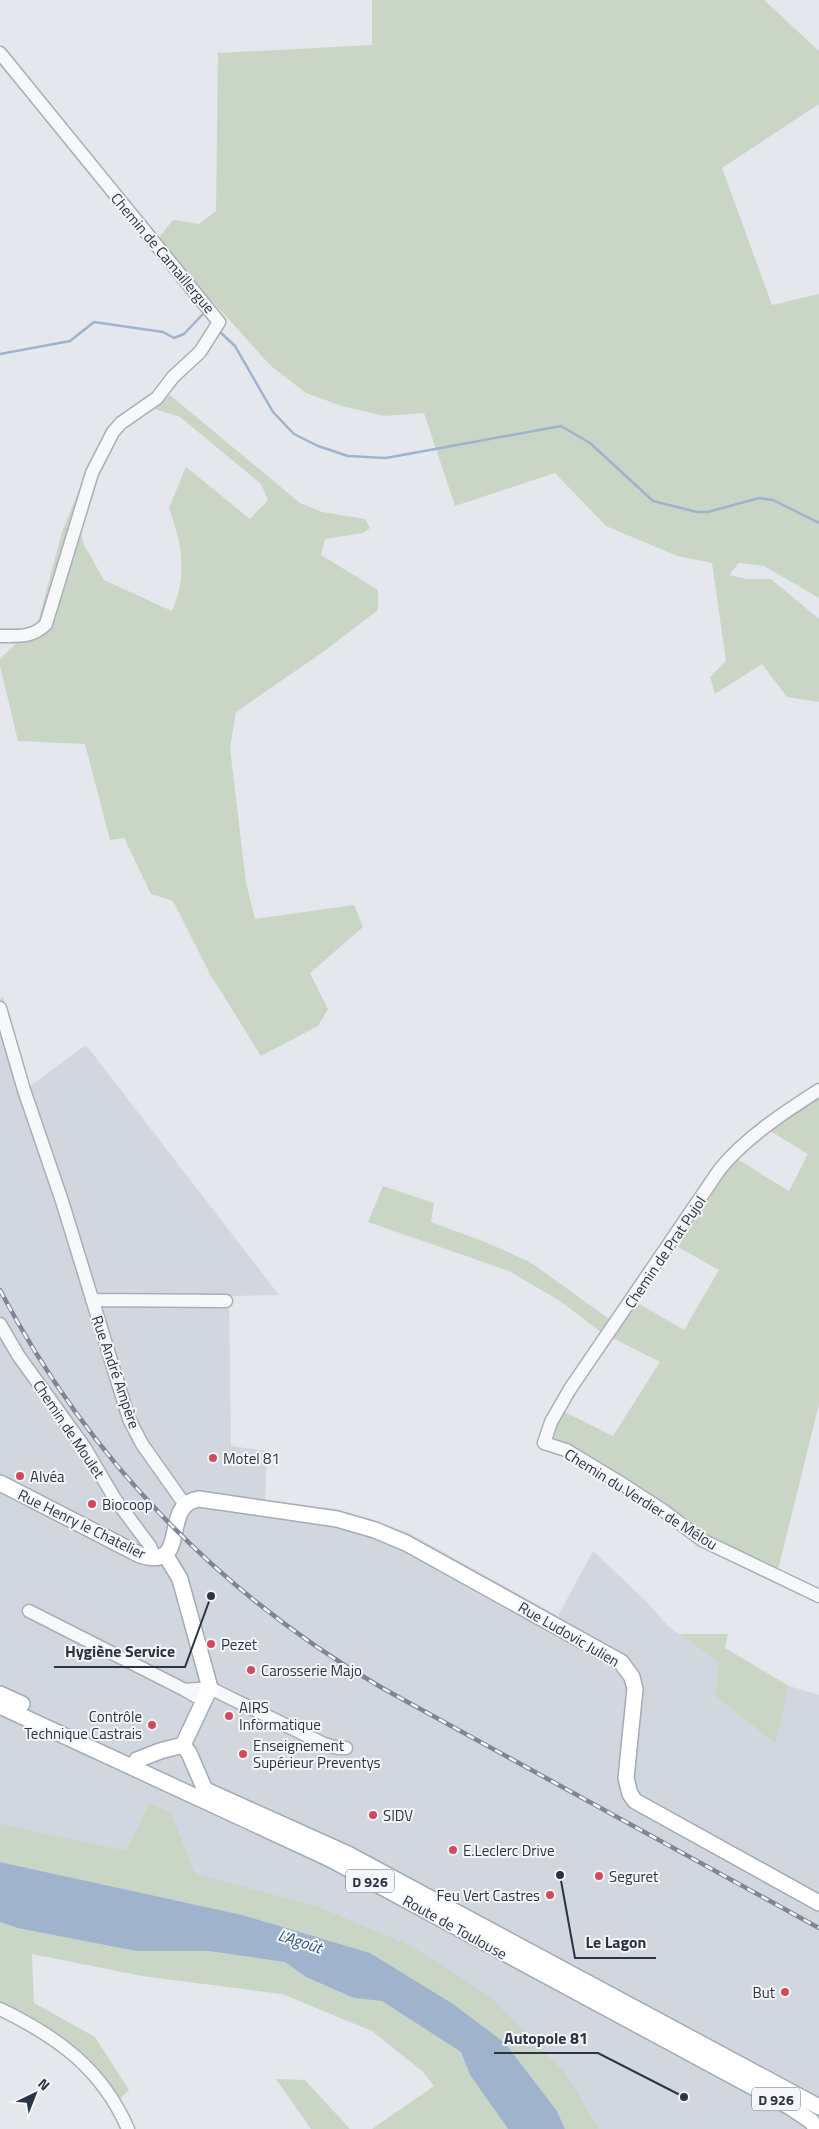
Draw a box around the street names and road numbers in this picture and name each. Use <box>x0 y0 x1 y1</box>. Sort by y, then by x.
street label: Chemin de Camaillergue <box>105 188 221 318</box>
street label: Chemin de Prat Pujol <box>619 1191 711 1313</box>
street label: Rue André Ampère <box>86 1312 146 1432</box>
street label: Chemin de Moulet <box>27 1375 111 1483</box>
street label: Chemin du Verdier de Mélou <box>560 1442 722 1556</box>
street label: Rue Henry le Chatelier <box>14 1483 150 1565</box>
street label: Rue Ludovic Julien <box>514 1596 624 1672</box>
road number: D 926 <box>346 1870 394 1892</box>
street label: Route de Toulouse <box>399 1889 511 1965</box>
road number: D 926 <box>752 2088 800 2110</box>

